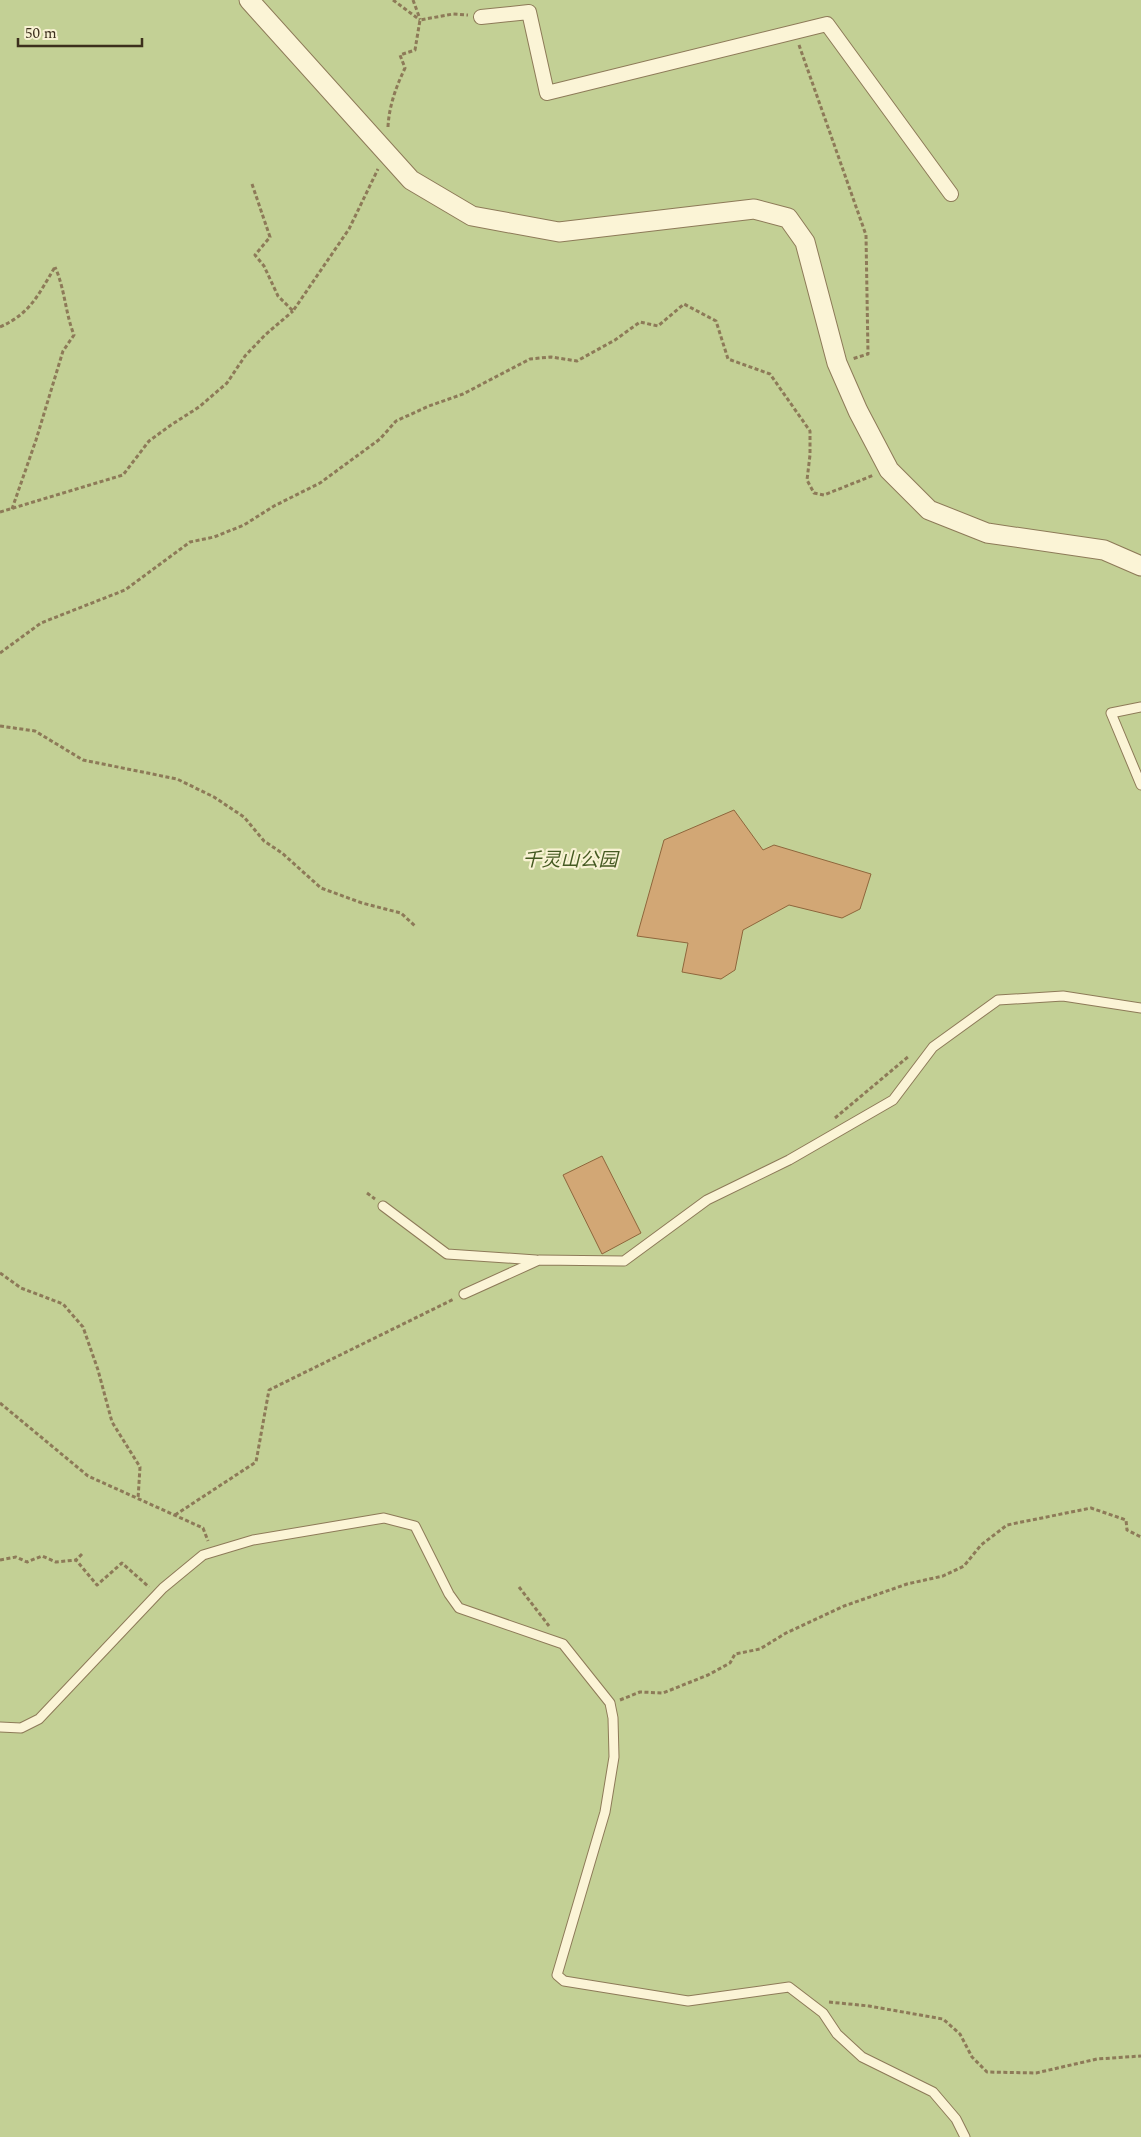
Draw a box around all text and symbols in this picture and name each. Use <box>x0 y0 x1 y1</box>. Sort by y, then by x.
scale bar <box>18 15 141 47</box>
text: 50 m <box>25 22 57 45</box>
park label: 千灵山公园 <box>522 846 620 875</box>

